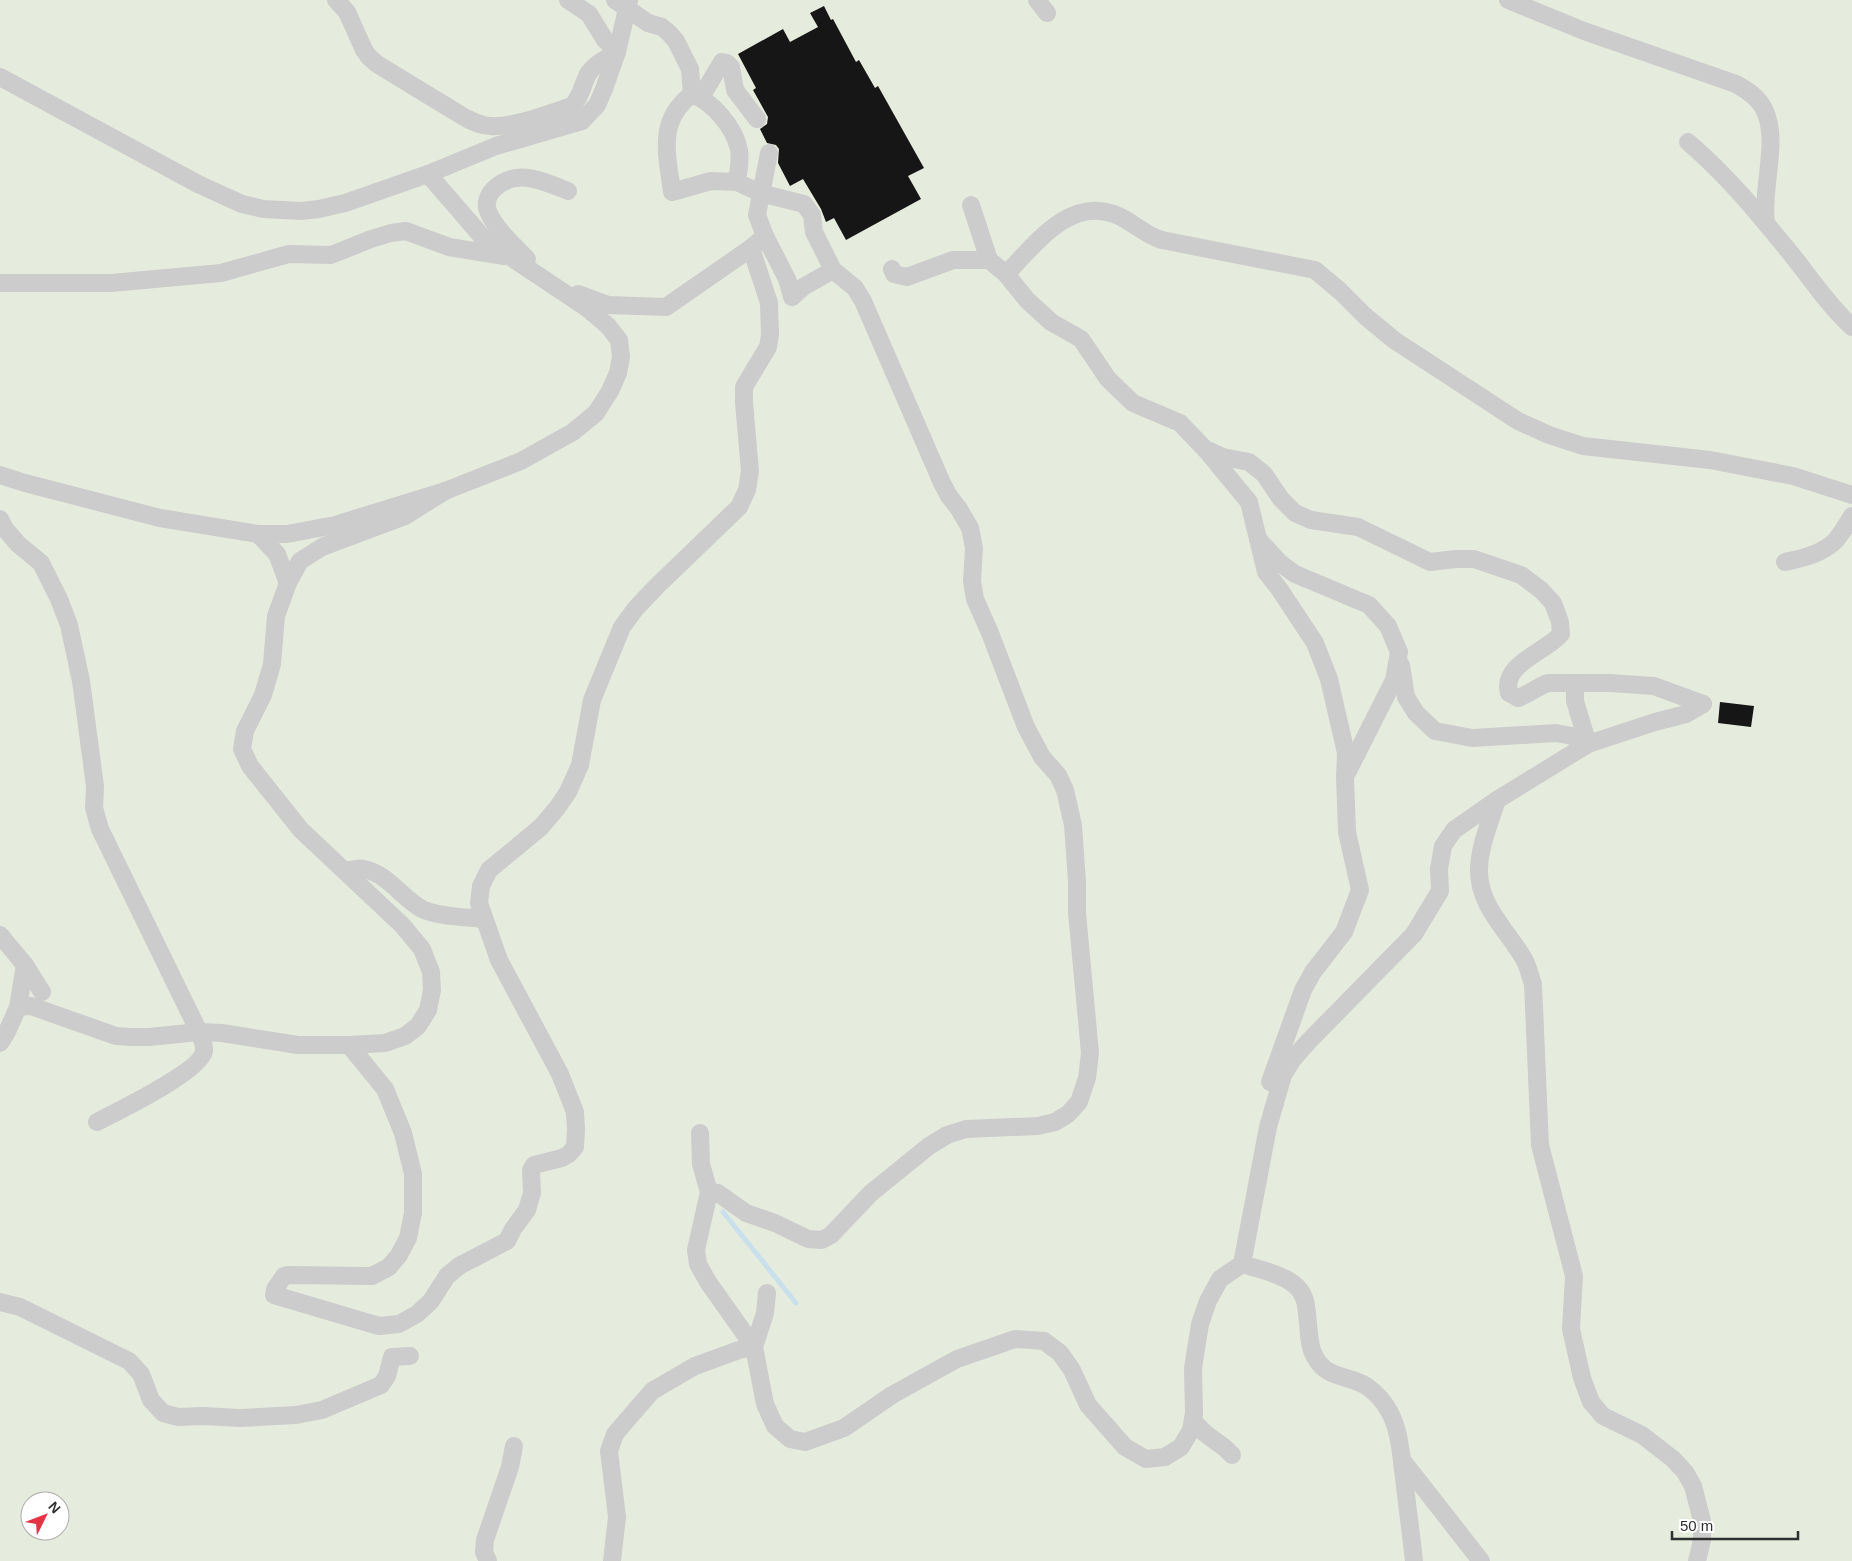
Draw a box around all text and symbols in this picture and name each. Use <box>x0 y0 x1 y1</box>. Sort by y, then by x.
north arrow <box>20 1491 70 1541</box>
text: N <box>45 1498 64 1516</box>
scale bar <box>1672 1508 1798 1540</box>
text: 50 m <box>1680 1517 1713 1534</box>

